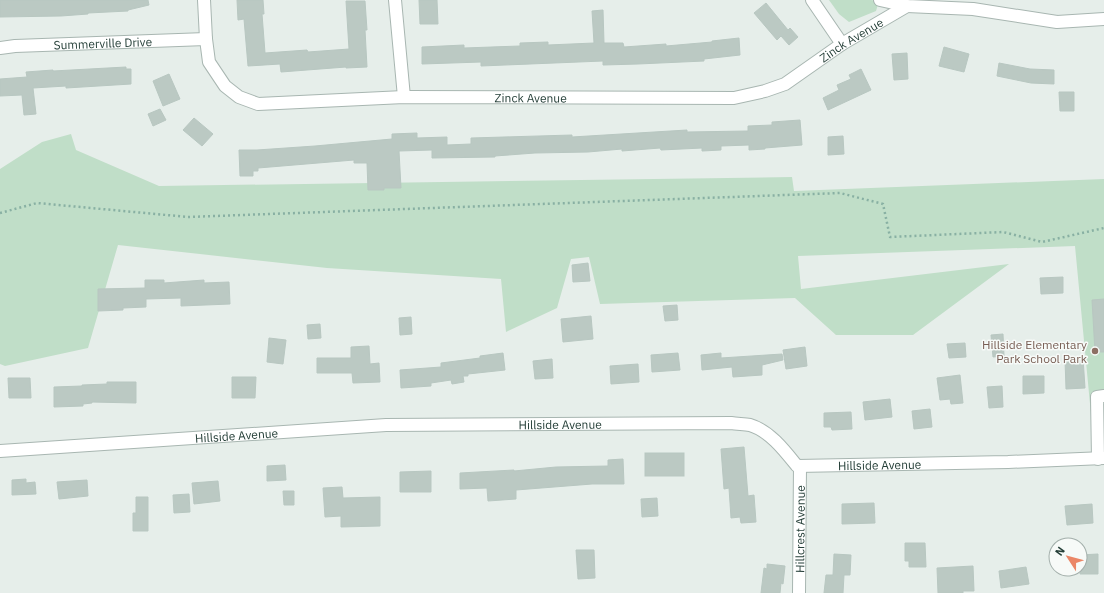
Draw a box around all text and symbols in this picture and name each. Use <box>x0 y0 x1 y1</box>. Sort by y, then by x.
street label: Zinck Avenue <box>816 14 886 65</box>
street label: Summerville Drive <box>53 33 153 52</box>
street label: Zinck Avenue <box>495 90 567 105</box>
place label: Hillside Elementary Park School Park <box>982 337 1088 366</box>
marker: Hillside Elementary Park School Park <box>1090 346 1100 356</box>
street label: Hillside Avenue <box>518 416 602 432</box>
street label: Hillside Avenue <box>194 425 279 445</box>
street label: Hillside Avenue <box>838 456 922 473</box>
street label: Hillcrest Avenue <box>792 485 807 573</box>
north arrow <box>1048 537 1088 577</box>
text: N <box>1052 544 1068 558</box>

